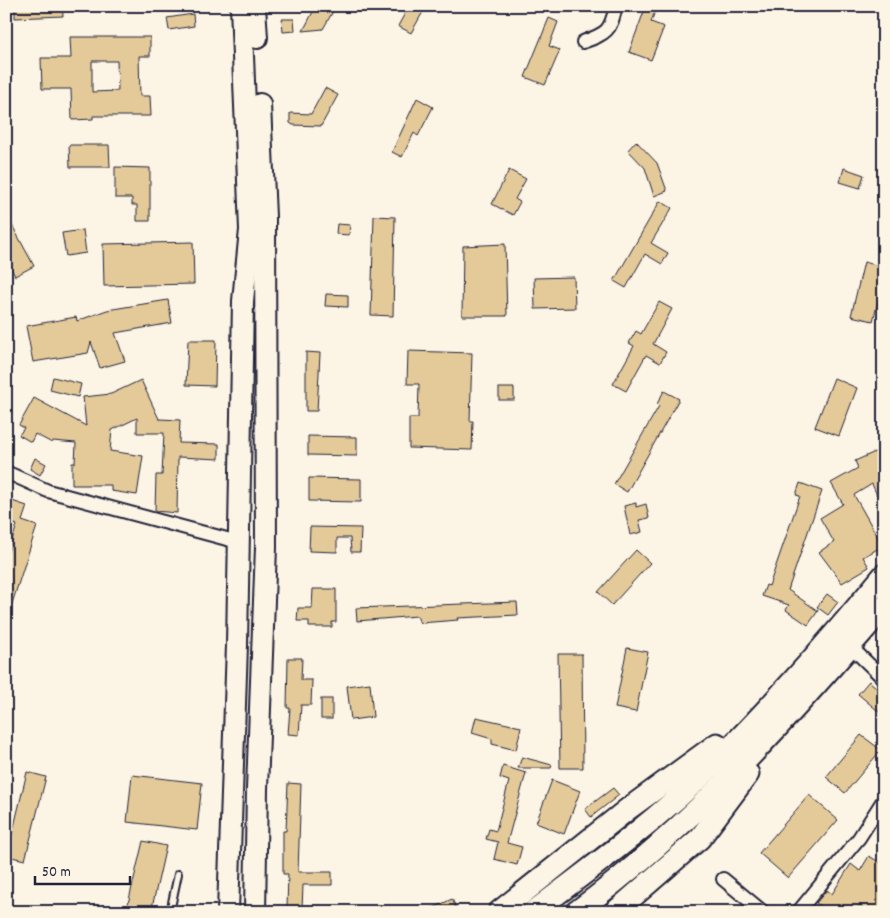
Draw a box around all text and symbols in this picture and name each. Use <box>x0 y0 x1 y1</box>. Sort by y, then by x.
scale bar <box>35 853 130 885</box>
text: 50 m <box>42 862 71 884</box>

